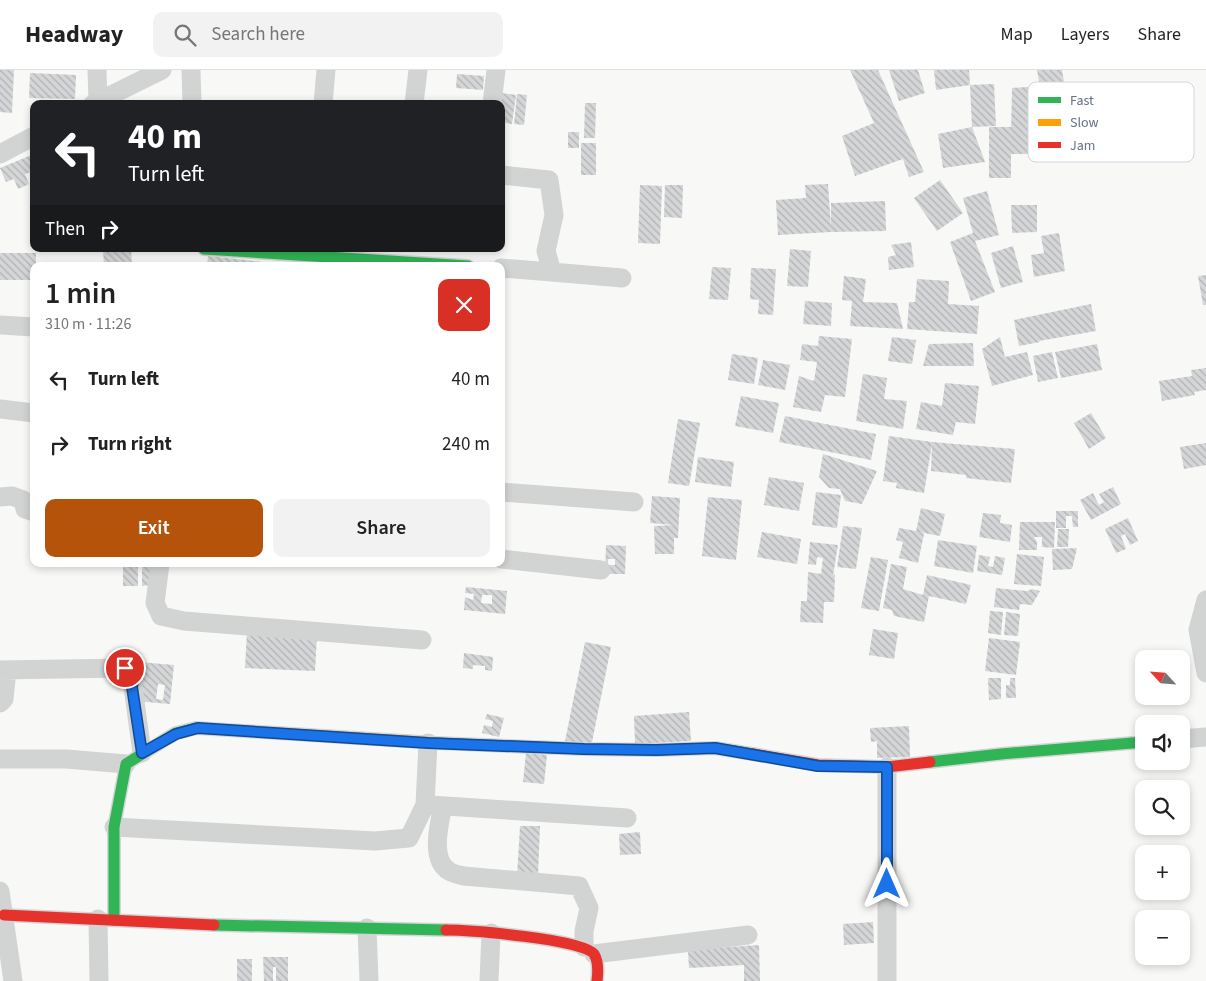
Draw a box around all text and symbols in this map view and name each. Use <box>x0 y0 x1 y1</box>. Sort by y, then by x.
search box <box>153 12 503 57</box>
text: Headway <box>25 17 123 52</box>
icon: search <box>171 21 199 49</box>
text: Search here <box>211 21 305 48</box>
text: Map <box>1001 22 1033 47</box>
text: Layers <box>1061 22 1110 47</box>
text: Share <box>1138 22 1181 47</box>
legend <box>1028 82 1194 162</box>
text: Fast <box>1070 91 1094 111</box>
text: 40 m <box>128 112 202 162</box>
text: Slow <box>1070 113 1099 133</box>
icon: left <box>45 120 110 185</box>
text: Jam <box>1070 136 1095 156</box>
text: Turn left <box>128 158 204 190</box>
icon: right <box>95 215 123 243</box>
text: Then <box>45 216 85 243</box>
text: 1 min <box>45 272 116 315</box>
button: close <box>438 279 490 331</box>
text: 310 m · 11:26 <box>45 313 132 335</box>
icon: left <box>45 366 73 394</box>
text: Turn left <box>88 366 159 393</box>
text: 40 m <box>452 366 490 393</box>
icon: right <box>45 431 73 459</box>
text: Turn right <box>88 431 172 458</box>
text: 240 m <box>442 431 490 458</box>
button: Exit <box>45 499 263 557</box>
button: Share <box>273 499 490 557</box>
pin <box>104 647 146 689</box>
north arrow <box>1135 650 1190 705</box>
map controls <box>1135 650 1190 965</box>
icon: arrive <box>111 654 139 682</box>
button: sound <box>1135 715 1190 770</box>
button: search <box>1135 780 1190 835</box>
button: + <box>1135 845 1190 900</box>
position arrow <box>860 857 912 909</box>
button: − <box>1135 910 1190 965</box>

